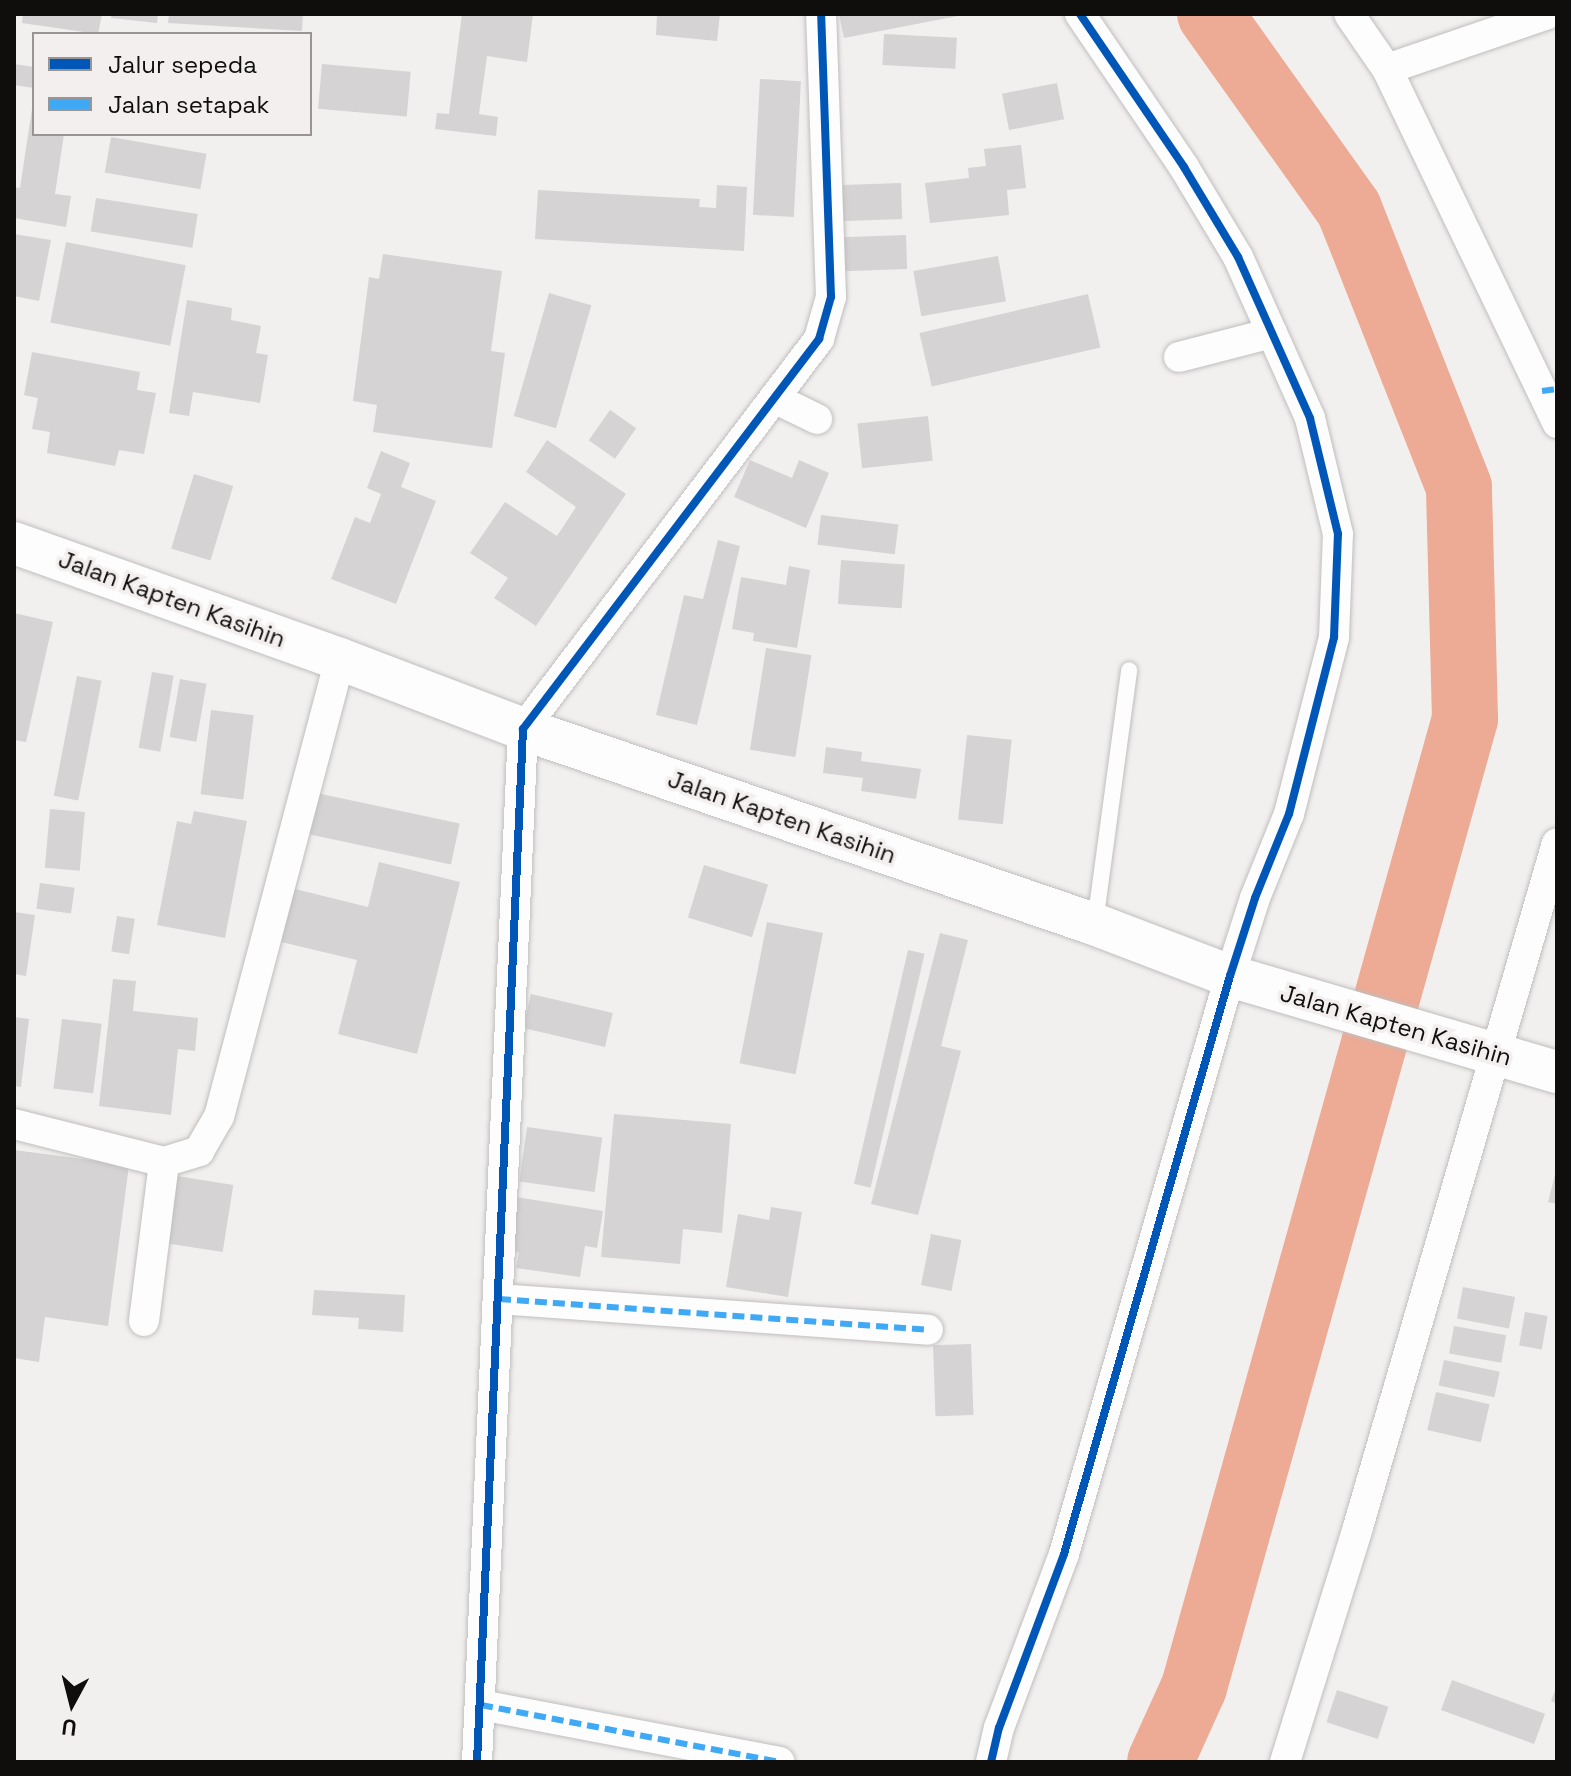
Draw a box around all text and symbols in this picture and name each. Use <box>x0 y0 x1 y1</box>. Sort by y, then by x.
legend <box>32 32 312 136</box>
text: Jalur sepeda <box>108 49 257 80</box>
text: Jalan setapak <box>108 89 269 120</box>
street label: Jalan Kapten Kasihin <box>55 545 289 653</box>
street label: Jalan Kapten Kasihin <box>664 764 900 870</box>
street label: Jalan Kapten Kasihin <box>1277 978 1515 1072</box>
north arrow <box>32 1664 112 1744</box>
text: U <box>60 1713 78 1743</box>

